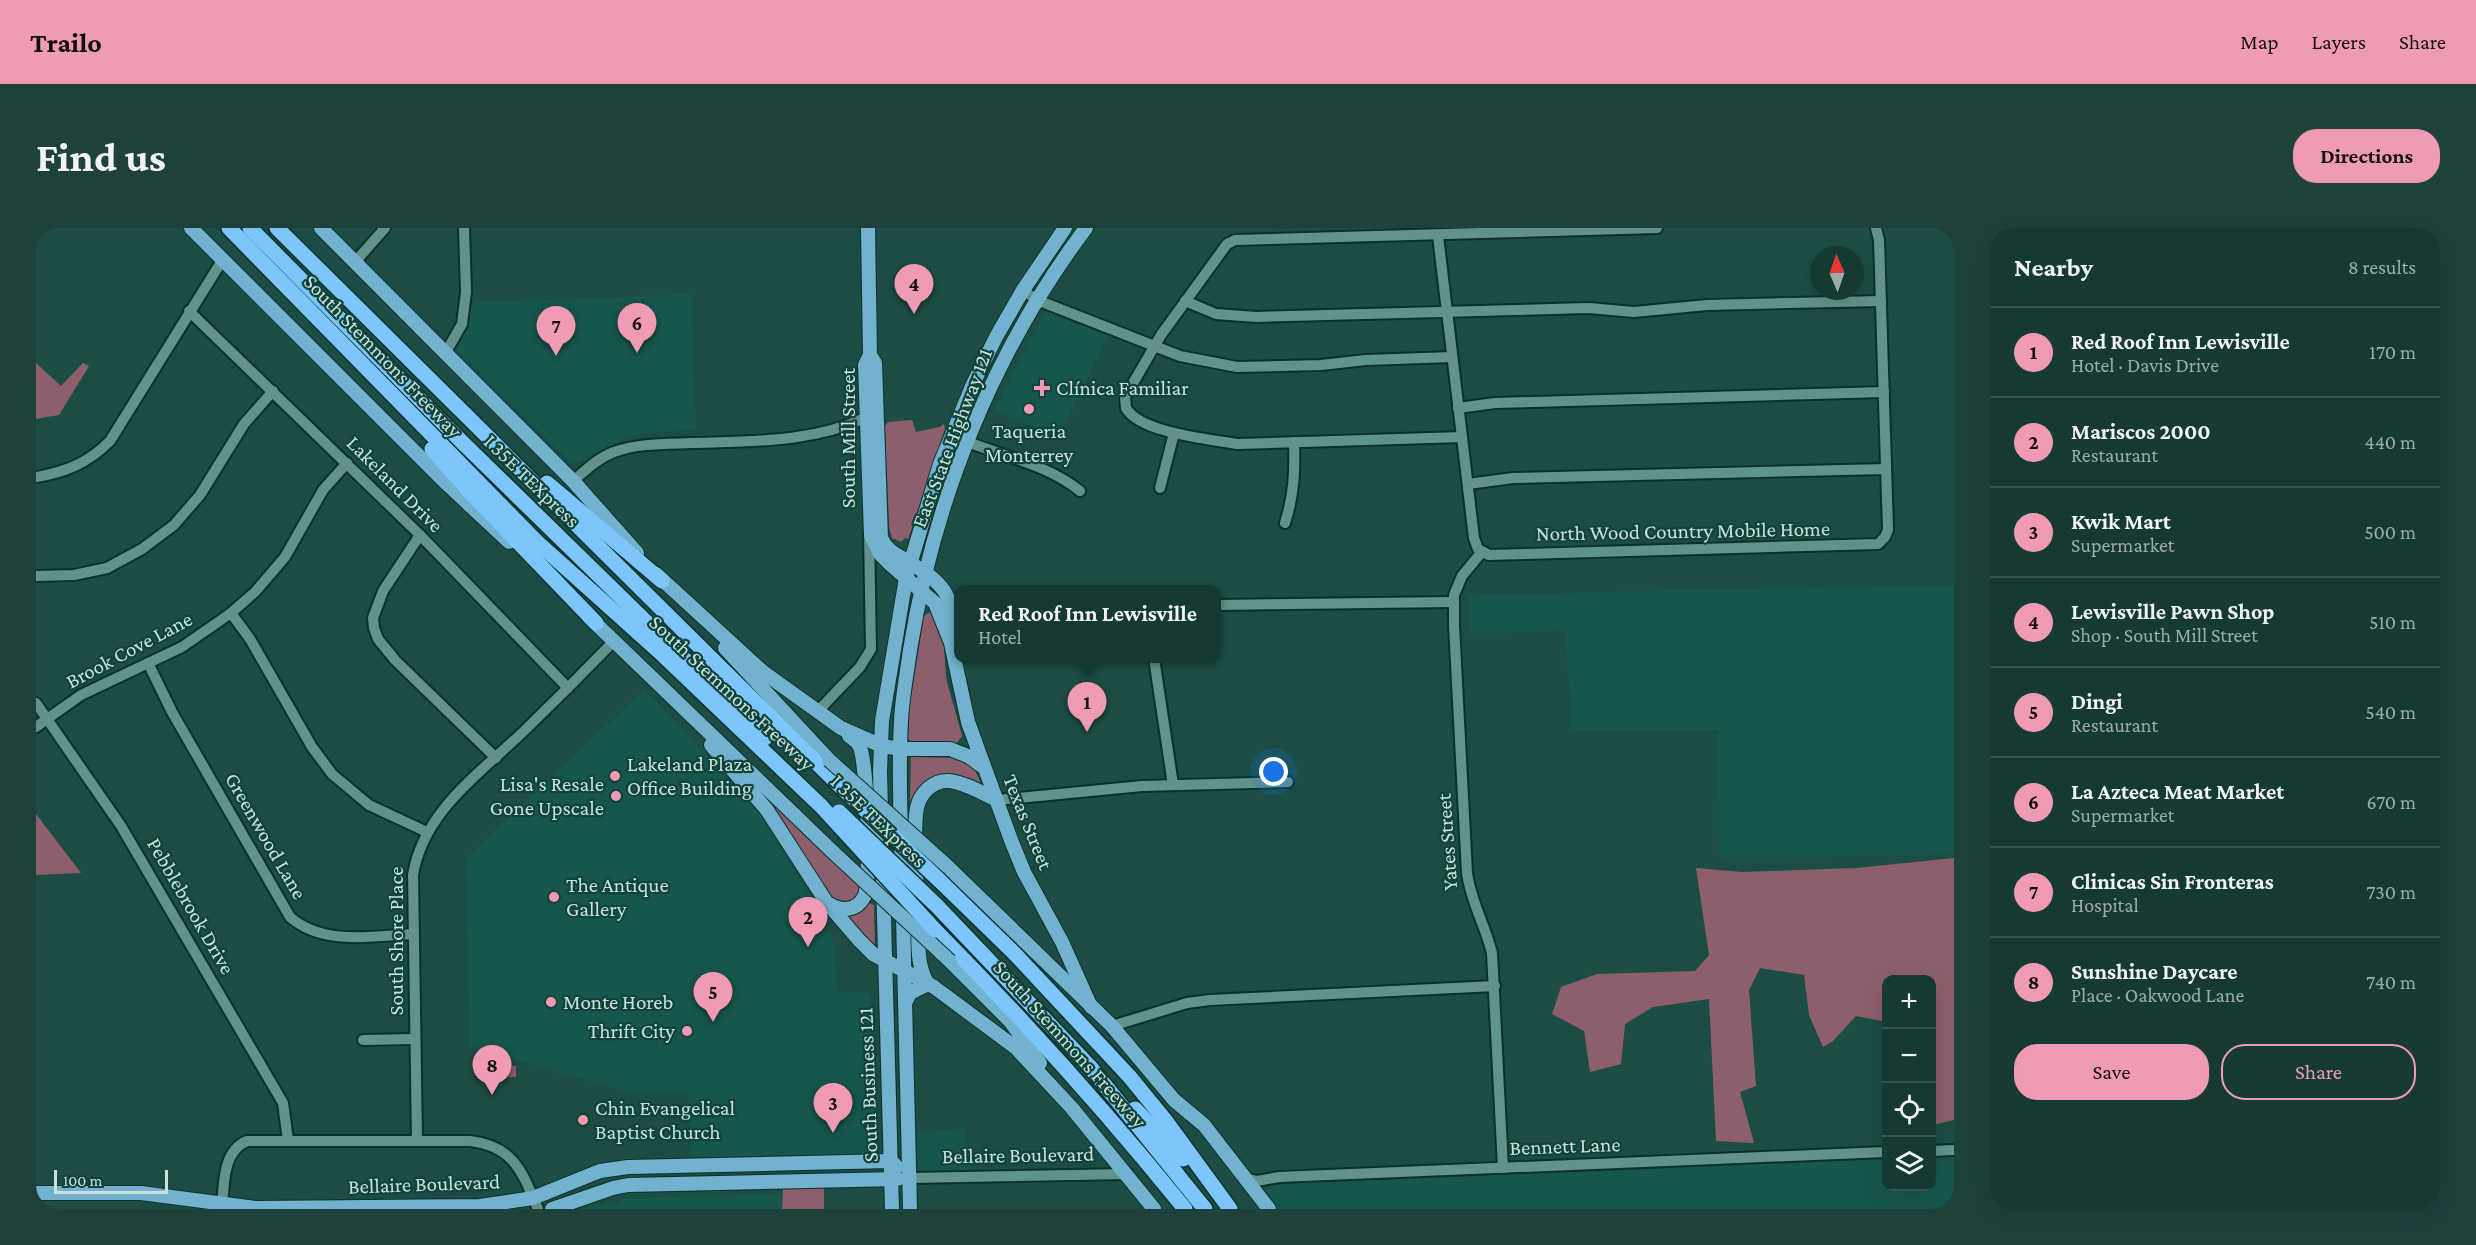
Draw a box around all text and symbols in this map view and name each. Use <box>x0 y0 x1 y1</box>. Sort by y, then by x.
text: Trailo <box>30 27 102 58</box>
text: Map <box>2240 30 2279 54</box>
text: Layers <box>2312 30 2366 54</box>
text: Share <box>2399 30 2446 54</box>
button: Directions <box>2293 129 2440 183</box>
text: Find us <box>36 133 166 180</box>
north arrow <box>1810 246 1864 300</box>
text: Nearby <box>2014 253 2093 282</box>
text: 8 results <box>2348 256 2416 278</box>
pin: 4 <box>894 264 934 314</box>
street label: South Stemmons Freeway <box>299 270 467 443</box>
pin: 6 <box>618 304 656 353</box>
pin: 7 <box>536 306 576 356</box>
text: Red Roof Inn Lewisville <box>2071 329 2290 354</box>
text: 1 <box>2030 341 2037 363</box>
text: 170 m <box>2369 341 2416 363</box>
street label: East State Highway 121 <box>907 345 997 531</box>
text: Hotel · Davis Drive <box>2071 354 2219 376</box>
street label: South Mill Street <box>836 367 860 508</box>
place label: Clínica Familiar <box>1056 376 1189 400</box>
marker: Clínica Familiar <box>1033 379 1051 397</box>
marker: Taqueria Monterrey <box>1022 402 1036 416</box>
place label: Taqueria Monterrey <box>985 419 1074 467</box>
text: Mariscos 2000 <box>2071 419 2211 444</box>
street label: I 35E TEXpress <box>479 429 585 533</box>
street label: Lakeland Drive <box>342 431 448 537</box>
text: 2 <box>2028 431 2039 453</box>
text: 440 m <box>2364 431 2416 453</box>
text: Restaurant <box>2071 444 2158 466</box>
text: Kwik Mart <box>2071 509 2171 534</box>
street label: North Wood Country Mobile Home <box>1536 516 1830 546</box>
text: 3 <box>2029 521 2038 543</box>
text: 500 m <box>2364 521 2416 543</box>
text: Supermarket <box>2071 534 2174 556</box>
popup <box>954 585 1221 663</box>
text: Lewisville Pawn Shop <box>2071 599 2274 624</box>
text: Red Roof Inn Lewisville <box>978 601 1197 626</box>
street label: Brook Cove Lane <box>62 607 196 693</box>
street label: South Stemmons Freeway <box>644 610 820 776</box>
text: 4 <box>2028 611 2039 633</box>
text: 510 m <box>2369 611 2416 633</box>
text: Shop · South Mill Street <box>2071 624 2258 646</box>
text: Hotel <box>978 626 1022 648</box>
pin: 1 <box>1068 682 1106 732</box>
text: Dingi <box>2071 689 2123 714</box>
text: 5 <box>2029 701 2038 723</box>
text: 540 m <box>2365 701 2416 723</box>
text: Restaurant <box>2071 714 2158 736</box>
place label: Lakeland Plaza Office Building <box>627 752 753 800</box>
your location <box>1259 757 1288 786</box>
street label: Greenwood Lane <box>220 769 312 903</box>
marker: Lakeland Plaza Office Building <box>608 769 622 783</box>
street label: I 35E TEXpress <box>826 769 932 873</box>
street label: Texas Street <box>998 771 1058 874</box>
place label: Lisa's Resale Gone Upscale <box>490 772 604 820</box>
text: La Azteca Meat Market <box>2071 779 2284 804</box>
marker: Lisa's Resale Gone Upscale <box>609 789 623 803</box>
text: 6 <box>2028 791 2039 813</box>
text: 670 m <box>2367 791 2416 813</box>
street label: Yates Street <box>1432 792 1462 891</box>
text: Supermarket <box>2071 804 2174 826</box>
street label: Pebblebrook Drive <box>142 833 240 979</box>
street label: South Shore Place <box>384 867 408 1015</box>
text: Clinicas Sin Fronteras <box>2071 869 2274 894</box>
place label: The Antique Gallery <box>566 873 669 921</box>
text: 7 <box>2029 881 2038 903</box>
text: 730 m <box>2366 881 2416 903</box>
marker: The Antique Gallery <box>547 890 561 904</box>
text: Hospital <box>2071 894 2139 916</box>
pin: 2 <box>788 898 828 947</box>
street label: South Stemmons Freeway <box>988 955 1152 1133</box>
text: Sunshine Daycare <box>2071 959 2237 984</box>
text: 8 <box>2028 971 2039 993</box>
text: 740 m <box>2366 971 2416 993</box>
pin: 5 <box>694 972 732 1022</box>
map controls <box>1882 975 1936 1191</box>
button: + <box>1882 975 1936 1029</box>
text: Place · Oakwood Lane <box>2071 984 2244 1006</box>
place label: Monte Horeb <box>563 990 673 1014</box>
marker: Monte Horeb <box>544 995 558 1009</box>
street label: South Business 121 <box>853 1007 883 1163</box>
place label: Thrift City <box>588 1019 675 1043</box>
marker: Thrift City <box>680 1024 694 1038</box>
button: − <box>1882 1029 1936 1083</box>
button: Save <box>2014 1044 2209 1100</box>
button: Share <box>2221 1044 2416 1100</box>
pin: 8 <box>472 1046 512 1095</box>
button: locate <box>1882 1083 1936 1137</box>
pin: 3 <box>814 1084 852 1133</box>
place label: Chin Evangelical Baptist Church <box>595 1096 735 1144</box>
marker: Chin Evangelical Baptist Church <box>576 1113 590 1127</box>
street label: Bennett Lane <box>1509 1132 1621 1160</box>
button: layers <box>1882 1137 1936 1191</box>
street label: Bellaire Boulevard <box>942 1142 1094 1168</box>
scale bar <box>54 1167 168 1194</box>
street label: Bellaire Boulevard <box>348 1169 500 1199</box>
text: 100 m <box>63 1172 102 1189</box>

